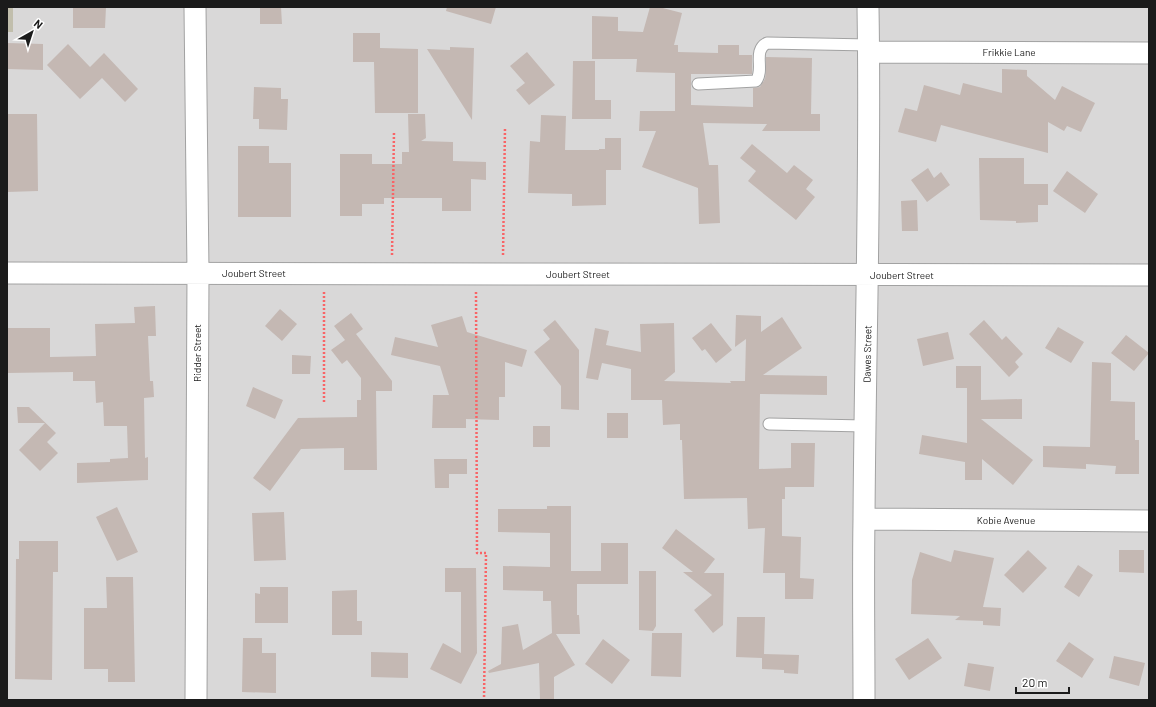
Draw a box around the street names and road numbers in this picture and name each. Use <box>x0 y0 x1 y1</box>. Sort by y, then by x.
street label: Frikkie Lane <box>982 46 1036 58</box>
street label: Joubert Street <box>222 267 286 279</box>
street label: Joubert Street <box>546 268 610 280</box>
street label: Joubert Street <box>870 269 934 281</box>
street label: Ridder Street <box>191 324 203 382</box>
street label: Dawes Street <box>860 325 874 383</box>
street label: Kobie Avenue <box>977 514 1035 526</box>

